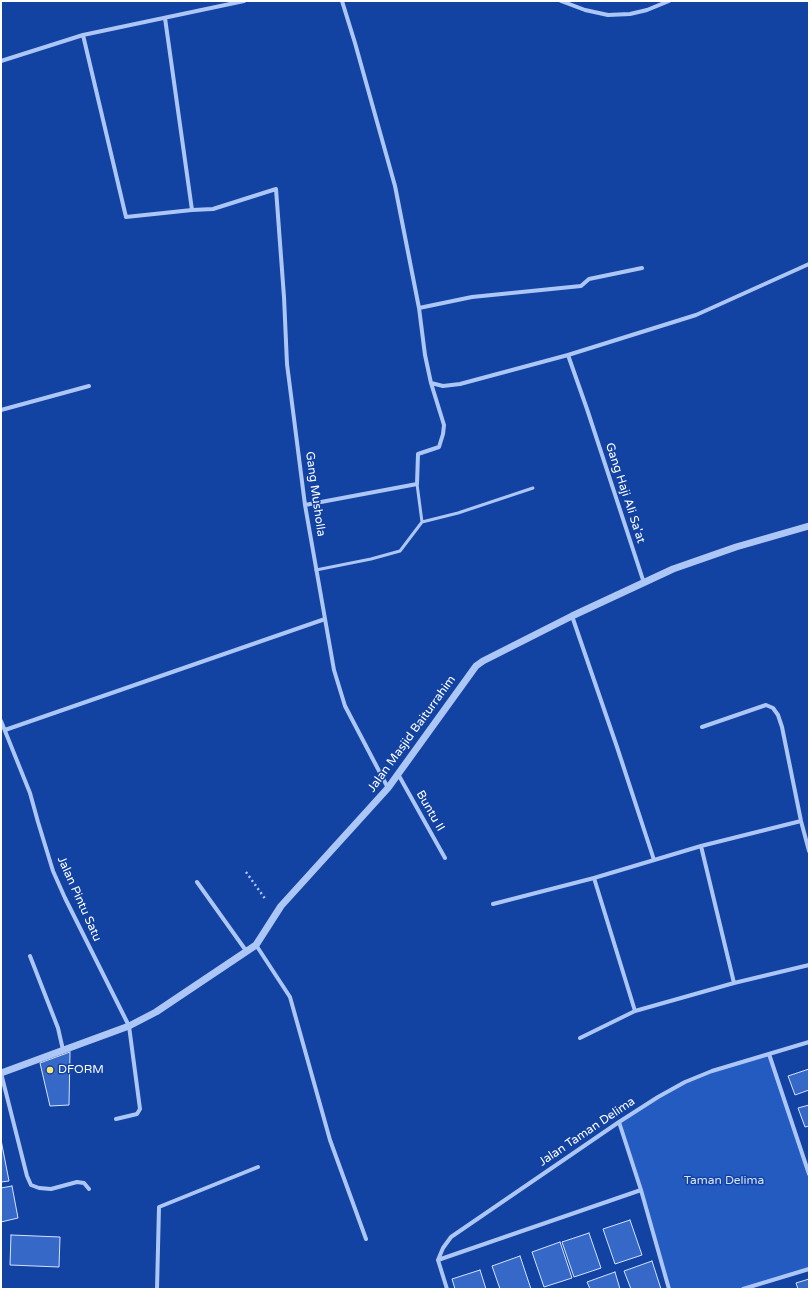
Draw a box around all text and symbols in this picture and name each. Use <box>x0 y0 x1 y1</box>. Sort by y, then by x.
street label: Gang Haji Ali Sa'at <box>602 441 648 545</box>
street label: Gang Musholla <box>302 451 328 537</box>
street label: Jalan Masjid Baiturrahim <box>365 673 459 795</box>
street label: Buntu II <box>413 788 447 834</box>
street label: Jalan Pintu Satu <box>54 854 104 944</box>
place label: DFORM <box>58 1063 104 1077</box>
marker: DFORM <box>45 1065 55 1075</box>
street label: Jalan Taman Delima <box>536 1094 638 1170</box>
park label: Taman Delima <box>684 1174 764 1188</box>

